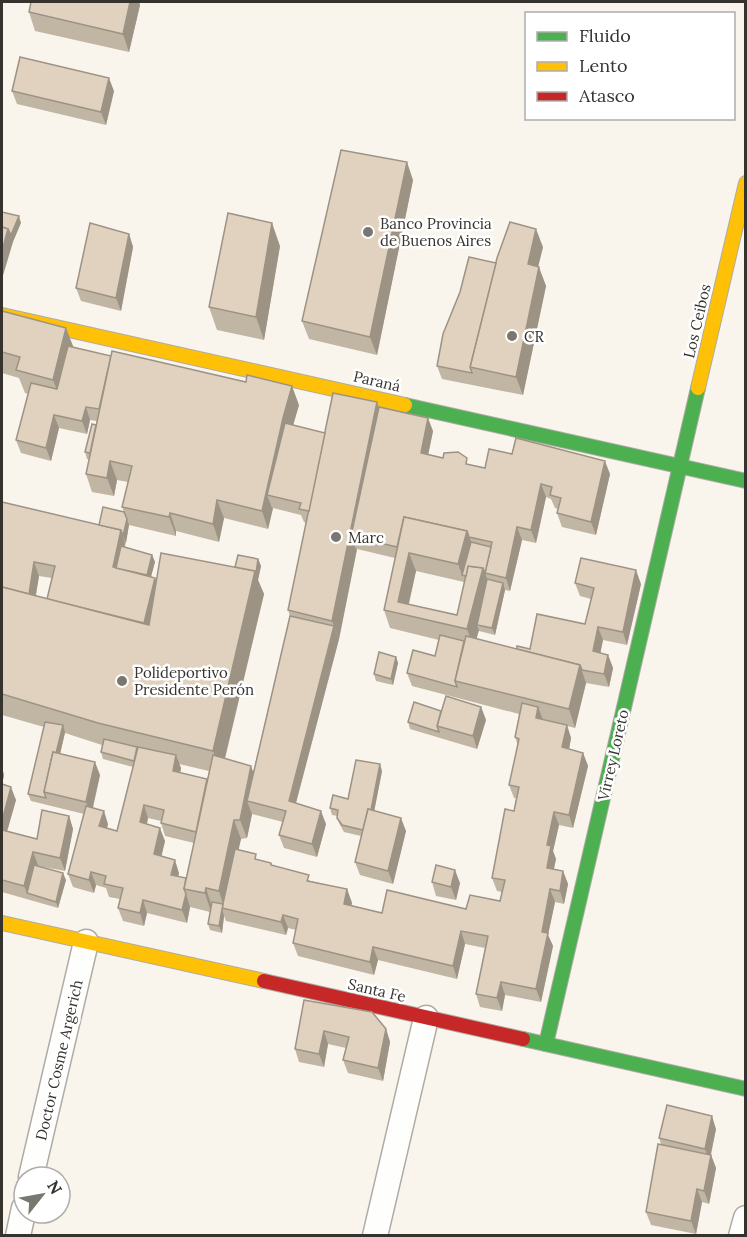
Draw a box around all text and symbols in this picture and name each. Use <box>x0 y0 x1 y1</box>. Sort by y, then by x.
legend <box>525 12 735 120</box>
text: Fluido <box>579 24 631 47</box>
text: Lento <box>579 54 627 77</box>
text: Atasco <box>578 84 635 107</box>
place label: Banco Provincia de Buenos Aires <box>380 214 492 250</box>
marker: Banco Provincia de Buenos Aires <box>361 225 375 239</box>
street label: Los Ceibos <box>679 282 715 360</box>
place label: CR <box>524 327 544 346</box>
marker: CR <box>505 329 519 343</box>
street label: Paraná <box>352 366 403 396</box>
place label: Marc <box>348 528 384 547</box>
marker: Marc <box>329 530 343 544</box>
place label: Polideportivo Presidente Perón <box>134 663 254 699</box>
marker: Polideportivo Presidente Perón <box>115 674 129 688</box>
street label: Virrey Loreto <box>593 707 633 803</box>
street label: Santa Fe <box>346 974 408 1006</box>
street label: Doctor Cosme Argerich <box>31 978 87 1142</box>
north arrow <box>12 1165 72 1225</box>
text: N <box>43 1177 67 1198</box>

